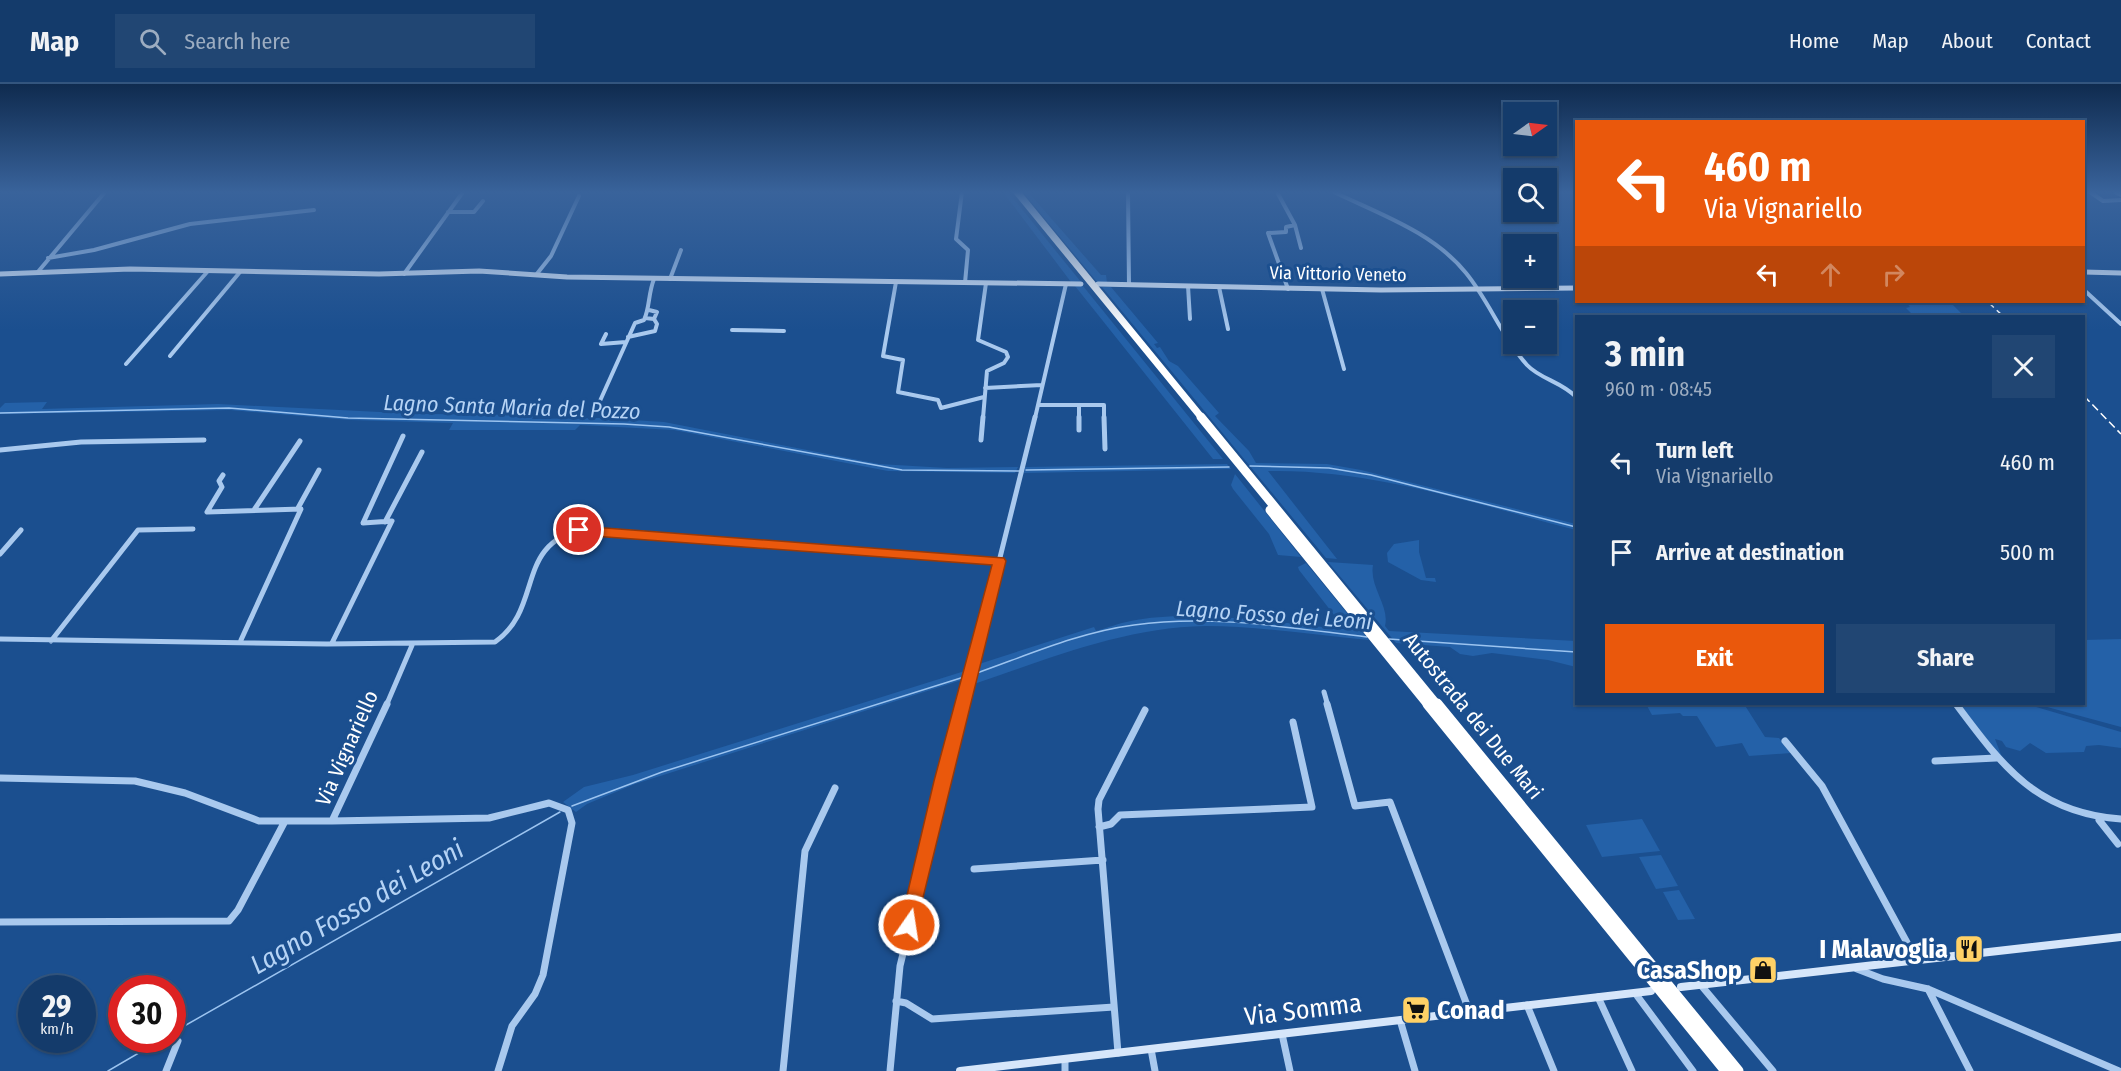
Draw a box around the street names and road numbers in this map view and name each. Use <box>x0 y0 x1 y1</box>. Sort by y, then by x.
street label: Via Vittorio Veneto <box>1269 262 1407 286</box>
street label: Autostrada dei Due Mari <box>1398 627 1548 805</box>
street label: Via Vignariello <box>310 686 384 810</box>
street label: Via Somma <box>1243 987 1363 1033</box>

